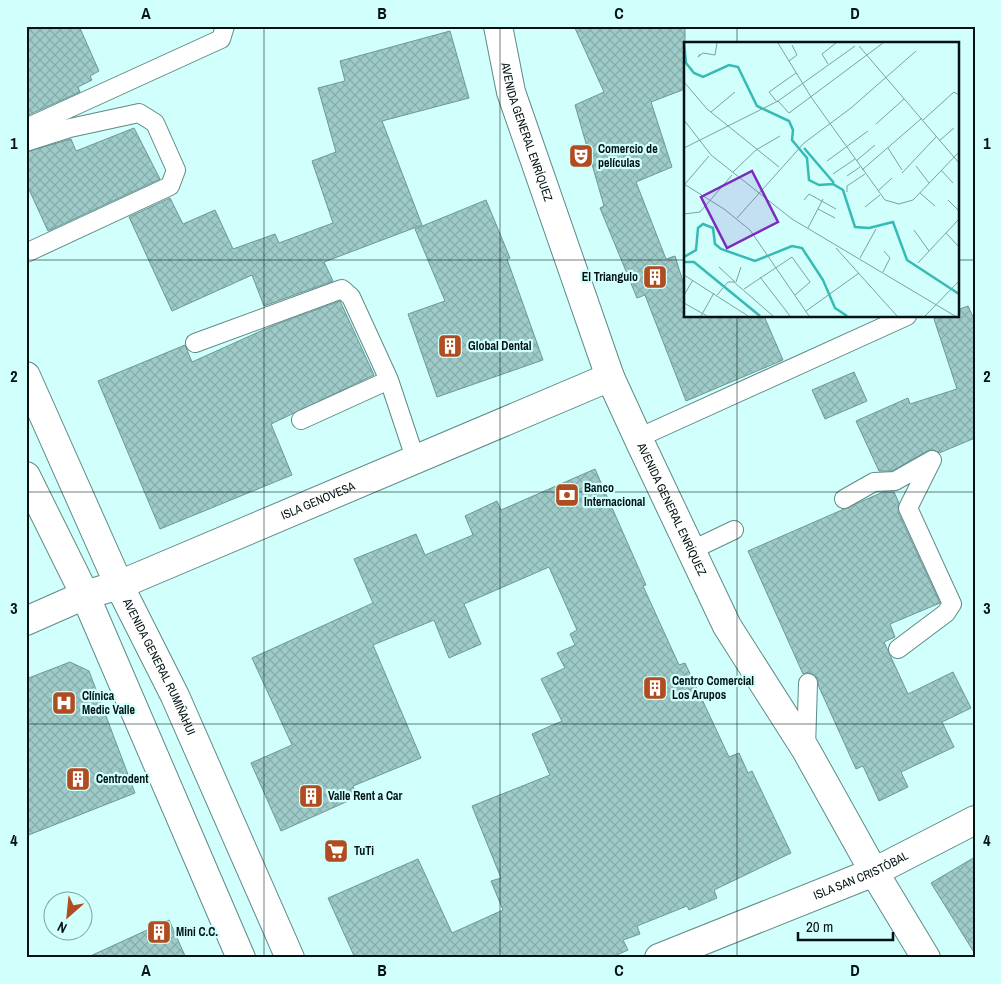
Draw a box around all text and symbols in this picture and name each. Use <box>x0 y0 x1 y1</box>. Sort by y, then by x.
text: A <box>141 2 151 24</box>
text: B <box>377 2 387 24</box>
text: C <box>614 2 624 24</box>
text: D <box>850 2 860 24</box>
inset map <box>684 42 958 318</box>
street label: AVENIDA GENERAL ENRÍQUEZ <box>497 60 556 204</box>
text: 1 <box>10 132 18 154</box>
text: 1 <box>983 132 991 154</box>
place label: Comercio de películas <box>598 141 658 171</box>
theatre icon: Comercio de películas <box>568 143 594 169</box>
building icon: El Triangulo <box>642 264 668 290</box>
place label: El Triangulo <box>582 269 638 285</box>
building icon: Global Dental <box>437 333 463 359</box>
place label: Global Dental <box>468 338 532 354</box>
text: 2 <box>10 365 18 387</box>
text: 2 <box>983 365 991 387</box>
street label: AVENIDA GENERAL ENRÍQUEZ <box>633 439 710 578</box>
street label: ISLA GENOVESA <box>279 478 358 523</box>
place label: Banco Internacional <box>584 480 646 510</box>
bank icon: Banco Internacional <box>554 482 580 508</box>
street label: AVENIDA GENERAL RUMIÑAHUI <box>119 595 199 738</box>
text: 3 <box>10 597 18 619</box>
text: 3 <box>983 597 991 619</box>
place label: Centro Comercial Los Arupos <box>672 673 754 703</box>
building icon: Centro Comercial Los Arupos <box>642 675 668 701</box>
place label: Clínica Medic Valle <box>82 688 136 718</box>
hospital icon: Clínica Medic Valle <box>51 690 77 716</box>
building icon: Centrodent <box>65 766 91 792</box>
place label: Centrodent <box>96 771 149 787</box>
building icon: Valle Rent a Car <box>298 783 324 809</box>
place label: Valle Rent a Car <box>328 788 403 804</box>
text: 4 <box>10 829 18 851</box>
text: 4 <box>983 829 991 851</box>
supermarket icon: TuTi <box>323 838 349 864</box>
place label: TuTi <box>354 843 374 859</box>
street label: ISLA SAN CRISTÓBAL <box>811 847 912 903</box>
north arrow <box>42 892 92 942</box>
scale bar <box>798 909 894 941</box>
text: 20 m <box>806 916 833 937</box>
text: N <box>54 918 70 937</box>
building icon: Mini C.C. <box>146 919 172 945</box>
place label: Mini C.C. <box>176 924 218 940</box>
text: A <box>141 959 151 981</box>
text: B <box>377 959 387 981</box>
text: C <box>614 959 624 981</box>
text: D <box>850 959 860 981</box>

